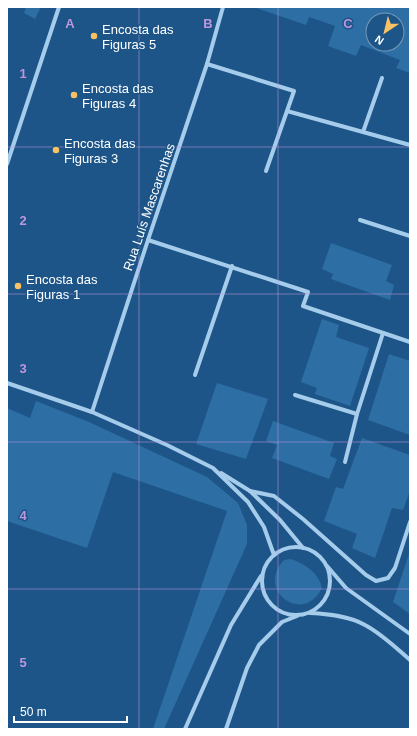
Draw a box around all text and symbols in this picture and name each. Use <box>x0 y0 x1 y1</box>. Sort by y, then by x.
north arrow <box>365 12 405 52</box>
text: A <box>65 16 75 31</box>
text: B <box>203 16 213 31</box>
text: C <box>343 16 353 31</box>
place label: Encosta das Figuras 5 <box>102 22 174 52</box>
marker: Encosta das Figuras 5 <box>89 31 99 41</box>
text: N <box>373 33 386 47</box>
text: 1 <box>19 66 27 81</box>
place label: Encosta das Figuras 4 <box>82 81 154 111</box>
marker: Encosta das Figuras 4 <box>69 90 79 100</box>
place label: Encosta das Figuras 3 <box>64 136 136 166</box>
street label: Rua Luís Mascarenhas <box>120 141 178 273</box>
marker: Encosta das Figuras 3 <box>51 145 61 155</box>
text: 2 <box>19 213 27 228</box>
place label: Encosta das Figuras 1 <box>26 272 98 302</box>
marker: Encosta das Figuras 1 <box>13 281 23 291</box>
text: 3 <box>19 361 27 376</box>
text: 4 <box>19 508 27 523</box>
text: 5 <box>19 655 27 670</box>
scale bar <box>14 698 127 724</box>
text: 50 m <box>20 705 47 719</box>

